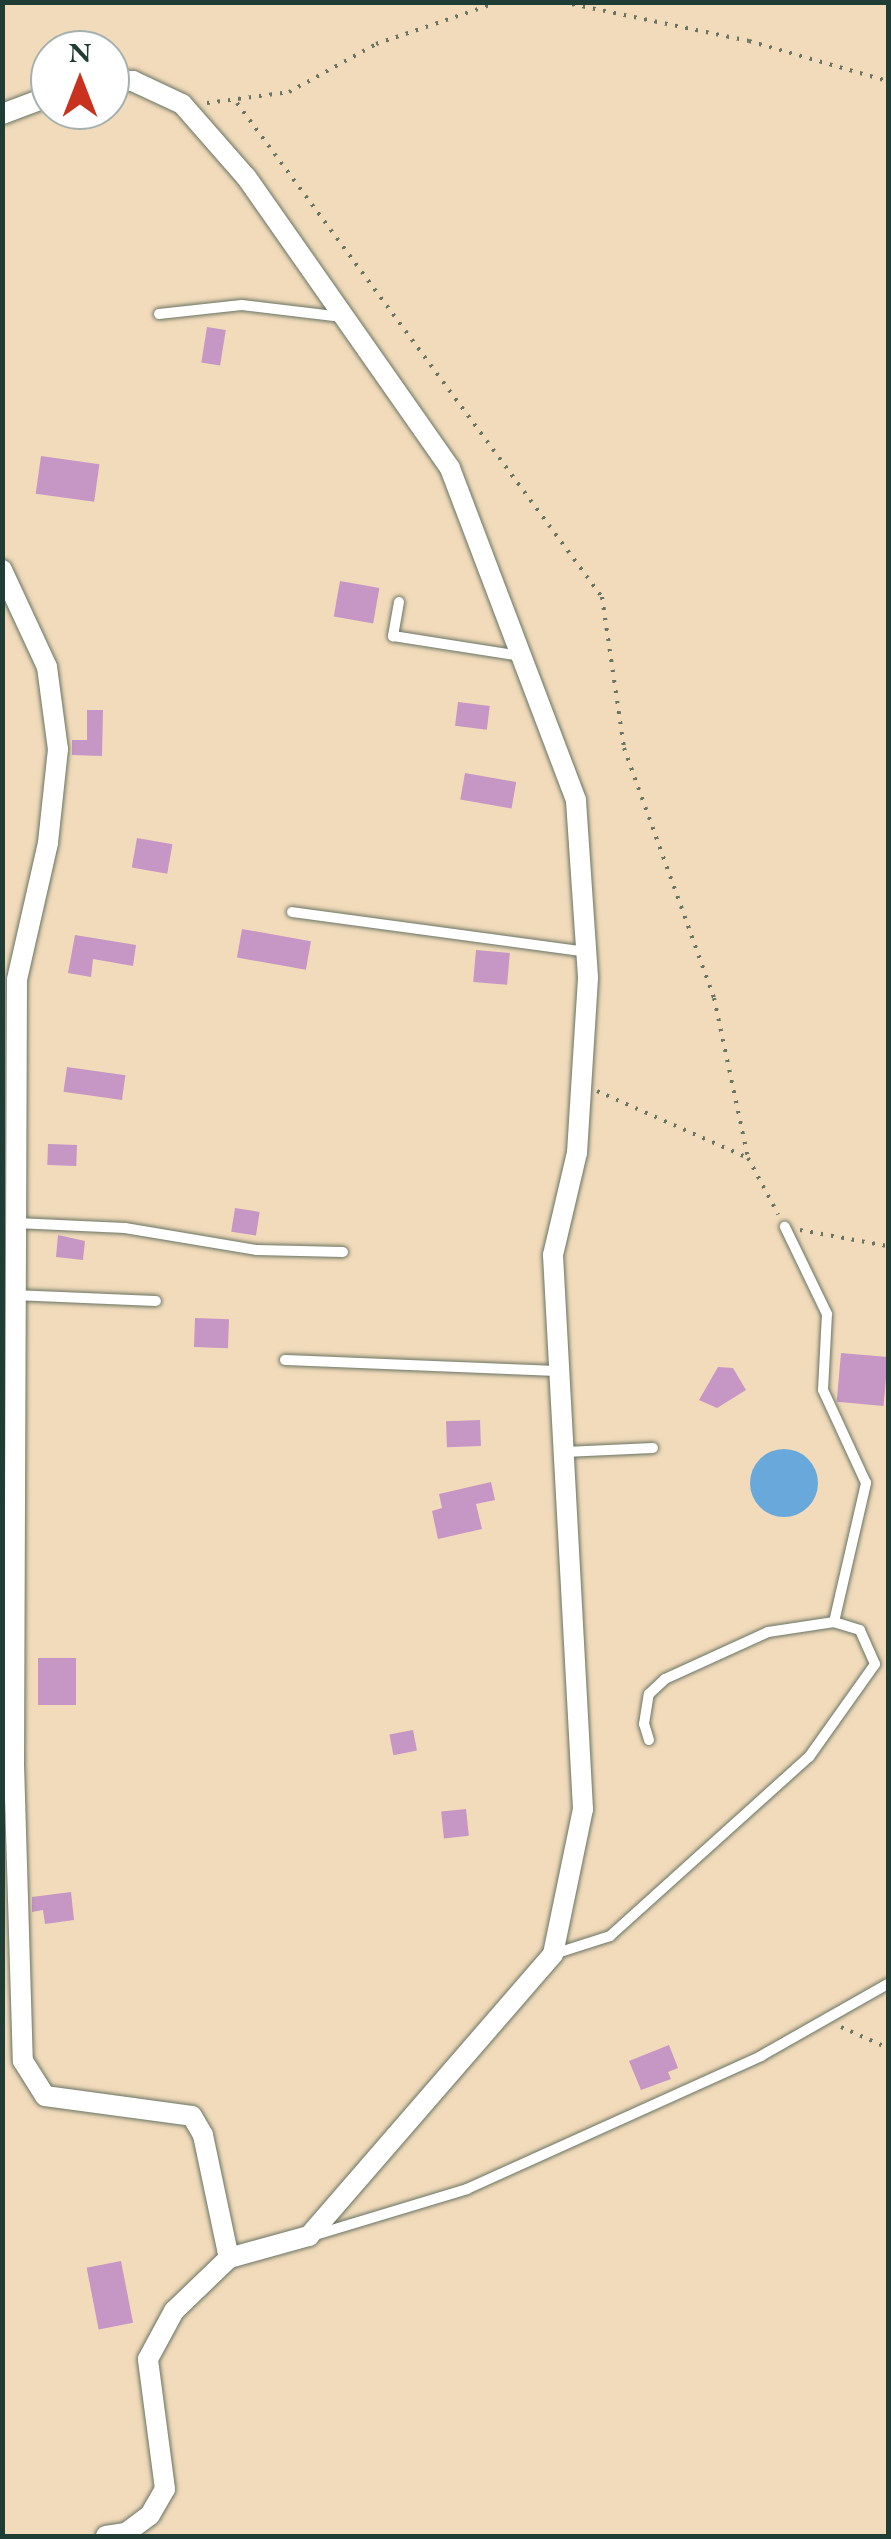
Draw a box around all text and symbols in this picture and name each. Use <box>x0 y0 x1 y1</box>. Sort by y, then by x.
north arrow <box>30 30 130 130</box>
text: N <box>69 34 91 70</box>

